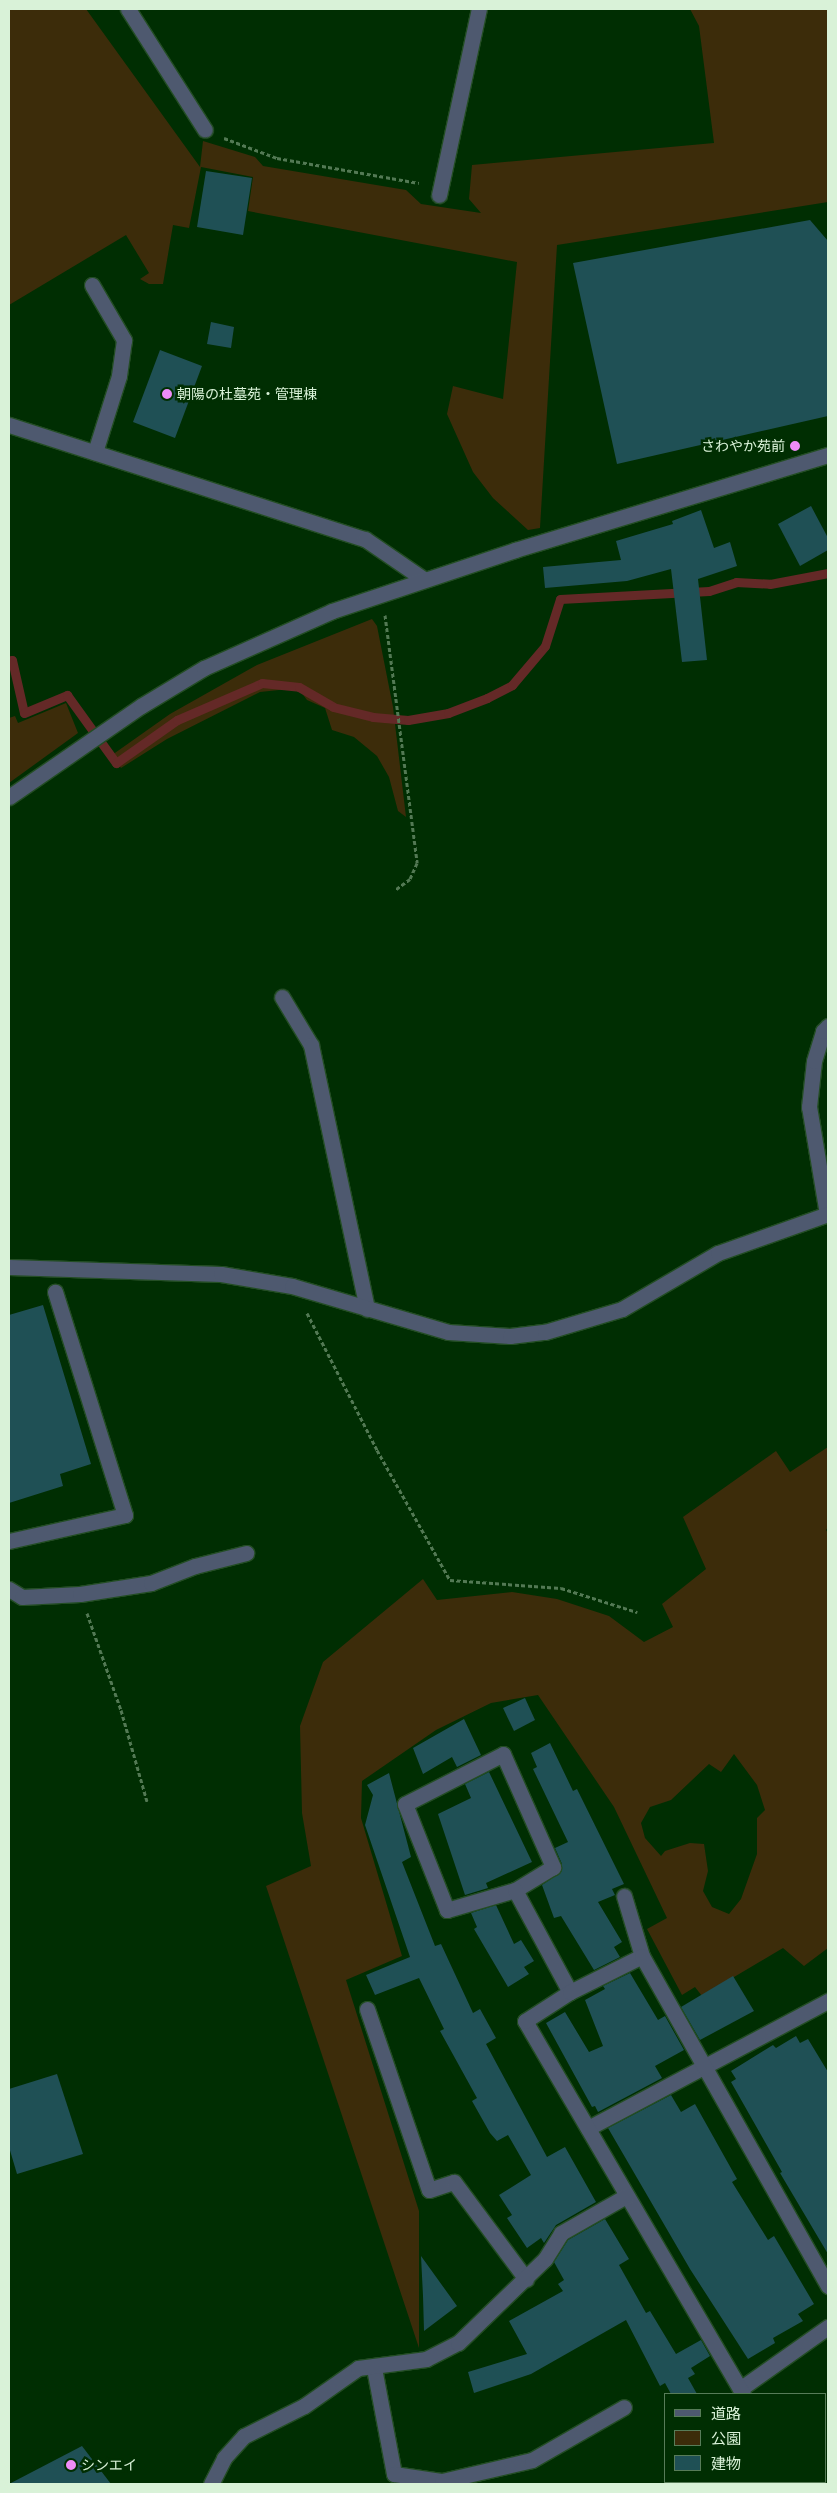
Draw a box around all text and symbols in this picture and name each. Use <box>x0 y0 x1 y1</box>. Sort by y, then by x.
place label: 朝陽の杜墓苑・管理棟 <box>177 386 317 402</box>
marker: 朝陽の杜墓苑・管理棟 <box>161 388 173 400</box>
place label: さわやか苑前 <box>701 438 785 454</box>
marker: さわやか苑前 <box>789 440 801 452</box>
legend <box>664 2393 827 2483</box>
text: 道路 <box>711 2404 741 2422</box>
text: 公園 <box>711 2429 741 2447</box>
text: 建物 <box>711 2454 741 2472</box>
place label: シンエイ <box>81 2457 137 2473</box>
marker: シンエイ <box>65 2459 77 2471</box>

